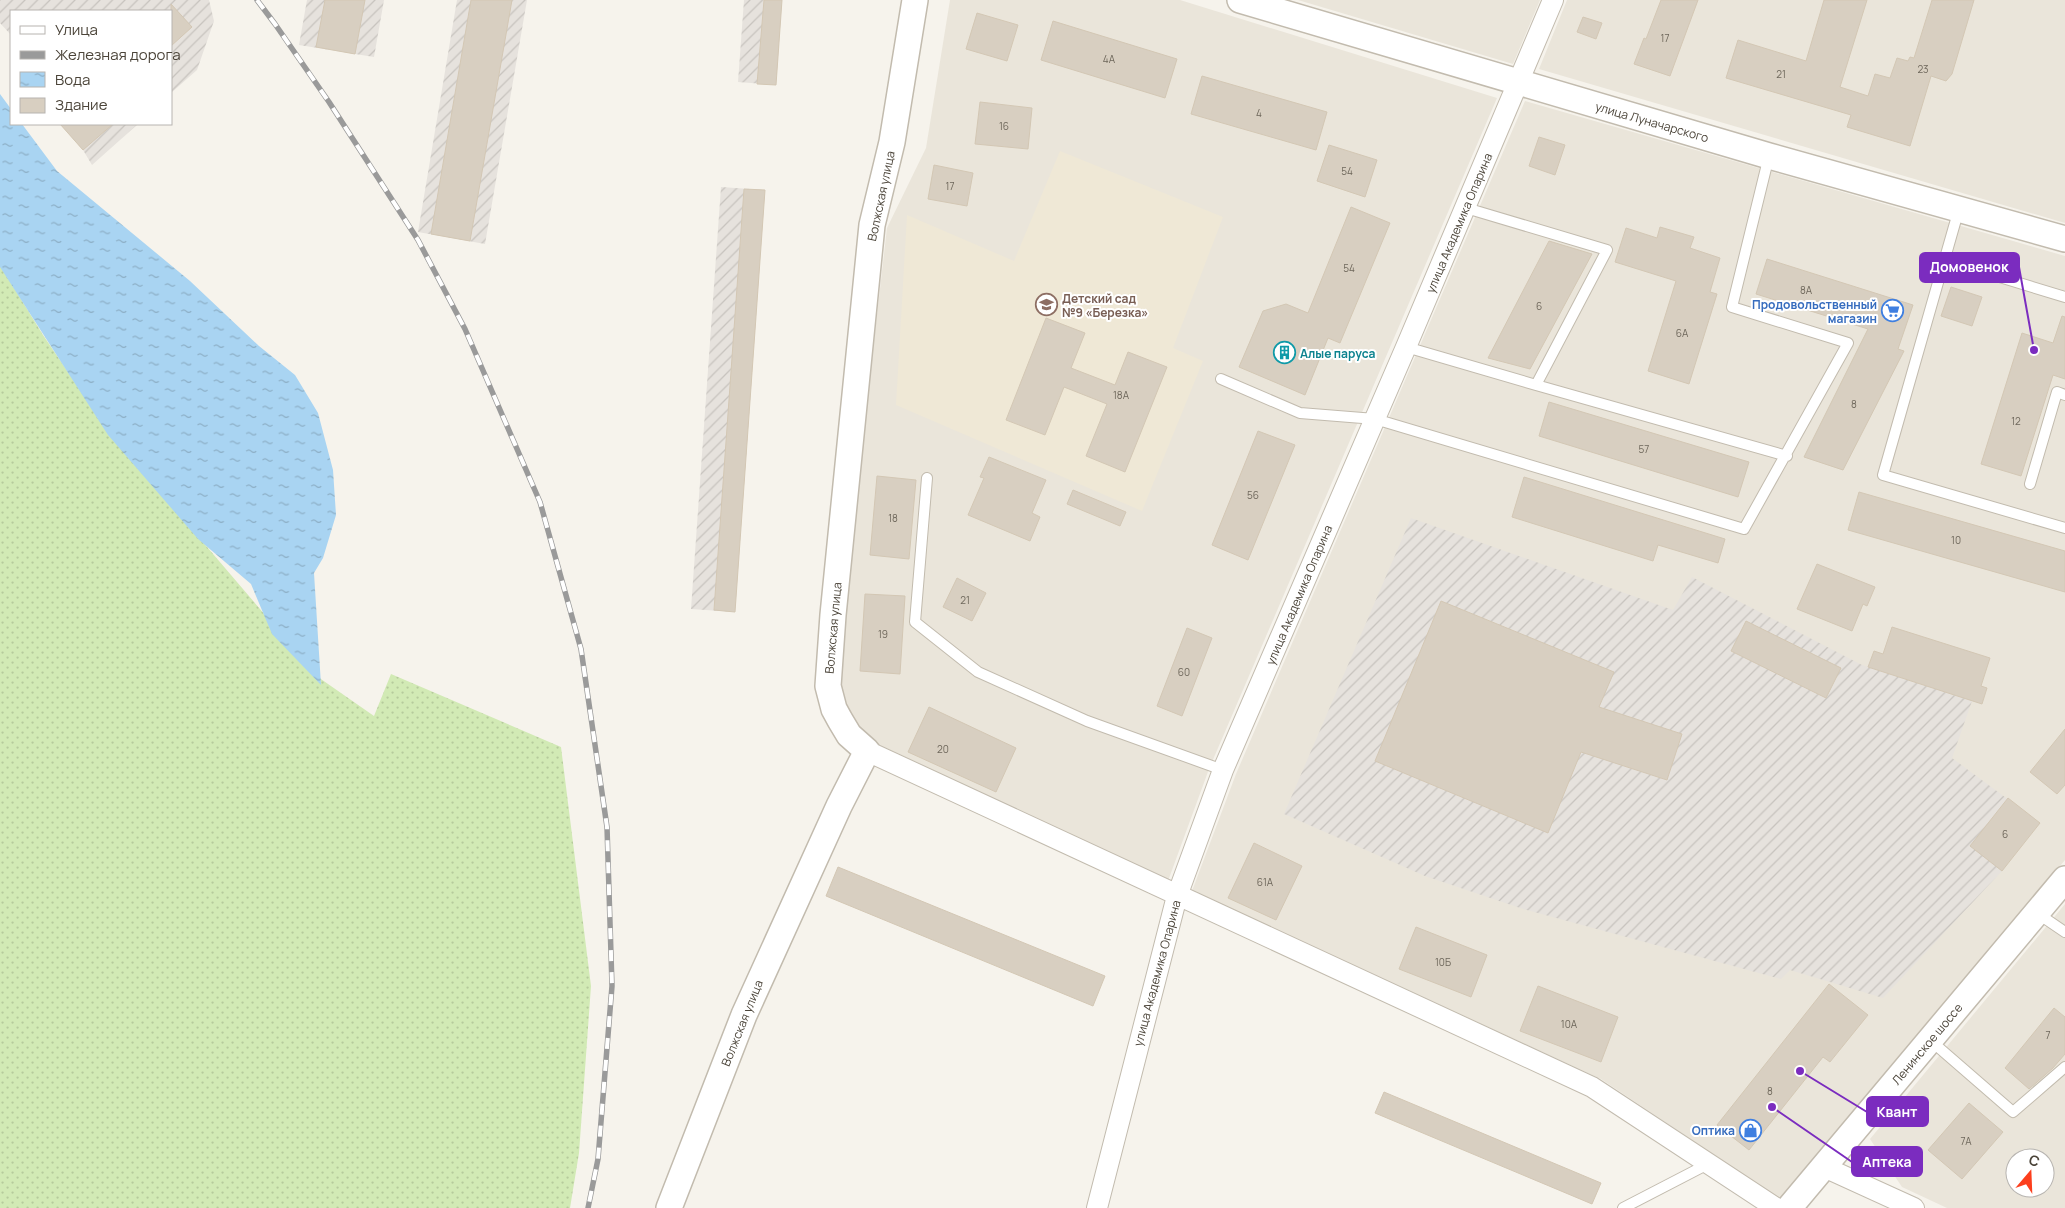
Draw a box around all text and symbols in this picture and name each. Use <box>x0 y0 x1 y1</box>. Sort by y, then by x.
legend <box>10 10 172 125</box>
text: Улица <box>55 19 98 40</box>
house number: 17 <box>1661 31 1669 45</box>
text: Железная дорога <box>55 44 180 65</box>
house number: 4А <box>1103 52 1116 66</box>
house number: 23 <box>1917 62 1929 76</box>
house number: 21 <box>1776 67 1786 81</box>
text: Вода <box>55 69 90 90</box>
text: Здание <box>55 94 108 115</box>
street label: улица Луначарского <box>1593 98 1711 146</box>
house number: 4 <box>1256 106 1262 120</box>
house number: 16 <box>999 119 1009 133</box>
street label: Волжская улица <box>863 149 899 243</box>
street label: улица Академика Опарина <box>1422 150 1496 296</box>
house number: 54 <box>1341 164 1353 178</box>
house number: 17 <box>946 179 954 193</box>
callout: Домовенок <box>1920 253 2019 282</box>
text: Домовенок <box>1929 257 2009 276</box>
house number: 54 <box>1343 261 1355 275</box>
house number: 8А <box>1800 283 1813 297</box>
place label: Детский сад №9 «Березка» <box>1062 290 1148 321</box>
school or university icon: Детский сад №9 «Березка» <box>1034 293 1058 317</box>
place label: Продовольственный магазин <box>1752 296 1877 327</box>
house number: 6 <box>1536 299 1542 313</box>
supermarket icon: Продовольственный магазин <box>1881 299 1905 323</box>
house number: 6А <box>1676 326 1689 340</box>
building icon: Алые паруса <box>1272 341 1296 365</box>
place label: Алые паруса <box>1300 345 1375 362</box>
house number: 18А <box>1113 388 1130 402</box>
house number: 8 <box>1851 397 1857 411</box>
house number: 12 <box>2011 414 2021 428</box>
house number: 57 <box>1639 442 1649 456</box>
house number: 56 <box>1247 488 1259 502</box>
house number: 18 <box>888 511 898 525</box>
street label: улица Академика Опарина <box>1262 522 1336 668</box>
house number: 10 <box>1951 533 1961 547</box>
street label: Волжская улица <box>821 582 845 674</box>
house number: 21 <box>960 593 970 607</box>
house number: 19 <box>878 627 888 641</box>
house number: 60 <box>1178 665 1190 679</box>
house number: 20 <box>937 742 949 756</box>
house number: 6 <box>2002 827 2008 841</box>
house number: 61А <box>1257 875 1274 889</box>
street label: улица Академика Опарина <box>1129 898 1185 1048</box>
house number: 10Б <box>1435 955 1451 969</box>
street label: Волжская улица <box>717 977 767 1069</box>
street label: Ленинское шоссе <box>1888 1000 1966 1088</box>
house number: 10А <box>1561 1017 1578 1031</box>
house number: 7 <box>2045 1028 2051 1042</box>
house number: 8 <box>1767 1084 1773 1098</box>
callout: Квант <box>1867 1097 1928 1126</box>
text: Квант <box>1876 1102 1918 1121</box>
shop icon: Оптика <box>1739 1118 1763 1142</box>
place label: Оптика <box>1692 1122 1735 1139</box>
house number: 7А <box>1961 1134 1972 1148</box>
callout: Аптека <box>1852 1147 1922 1176</box>
north arrow <box>2005 1148 2055 1198</box>
text: С <box>2026 1150 2042 1171</box>
text: Аптека <box>1862 1152 1912 1171</box>

